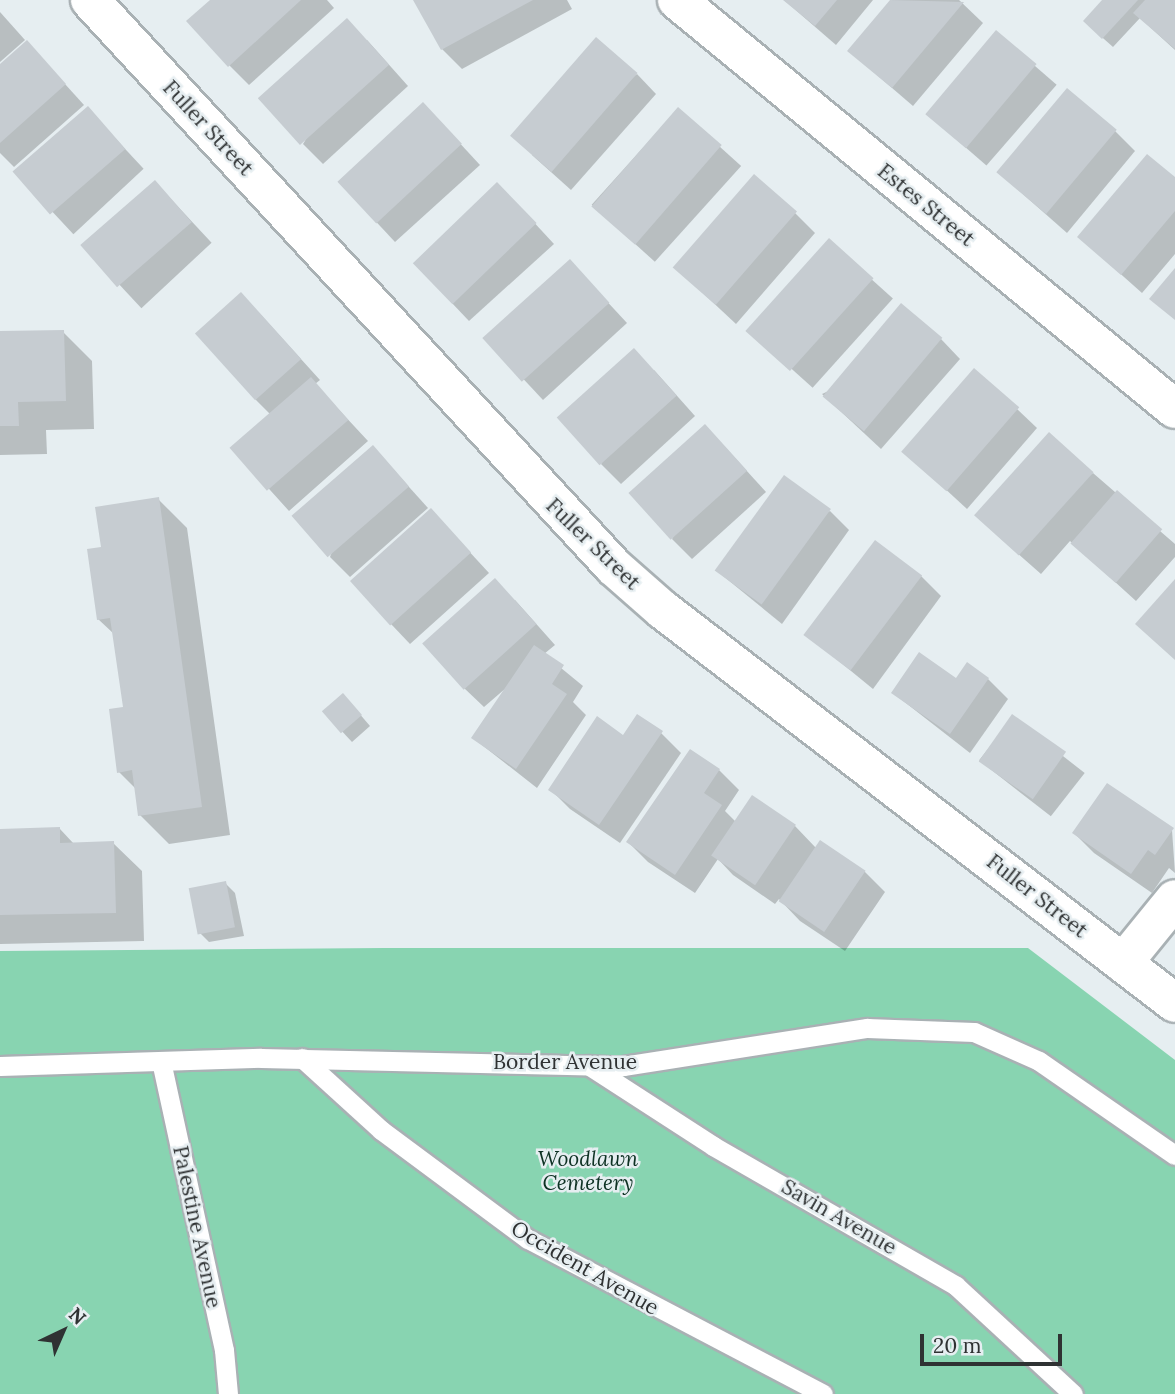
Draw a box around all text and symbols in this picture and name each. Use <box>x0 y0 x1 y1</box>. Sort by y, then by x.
street label: Fuller Street <box>158 75 258 181</box>
street label: Estes Street <box>873 158 979 252</box>
street label: Fuller Street <box>541 493 645 595</box>
street label: Fuller Street <box>982 849 1092 943</box>
street label: Border Avenue <box>493 1049 637 1075</box>
street label: Palestine Avenue <box>168 1144 226 1310</box>
park label: Woodlawn Cemetery <box>538 1146 638 1196</box>
street label: Savin Avenue <box>777 1174 901 1260</box>
street label: Occident Avenue <box>507 1216 663 1320</box>
north arrow <box>28 1296 98 1366</box>
text: N <box>64 1302 91 1330</box>
scale bar <box>923 1320 1065 1364</box>
text: 20 m <box>933 1332 982 1359</box>

